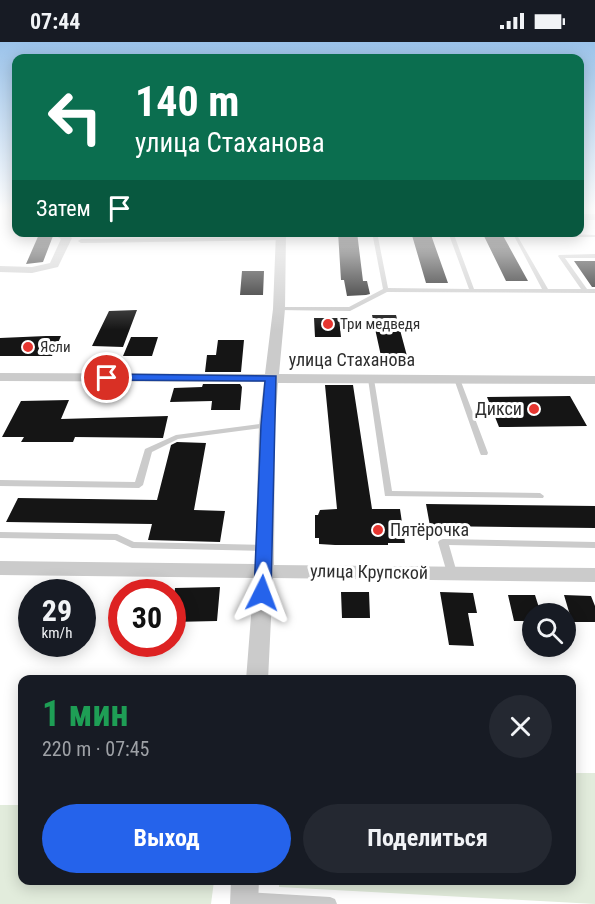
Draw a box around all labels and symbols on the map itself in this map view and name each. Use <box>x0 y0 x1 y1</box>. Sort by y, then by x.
place label: Три медведя <box>340 315 420 333</box>
marker: Три медведя <box>321 317 335 331</box>
place label: Ясли <box>40 338 71 356</box>
marker: Ясли <box>21 340 35 354</box>
street label: улица Стаханова <box>289 349 415 370</box>
pin <box>81 352 132 403</box>
place label: Дикси <box>475 398 522 419</box>
marker: Дикси <box>527 402 541 416</box>
place label: Пятёрочка <box>390 519 469 540</box>
marker: Пятёрочка <box>371 523 385 537</box>
street label: улица Крупской <box>310 560 428 583</box>
position arrow <box>230 561 294 625</box>
speed limit sign: 30 <box>108 579 186 657</box>

